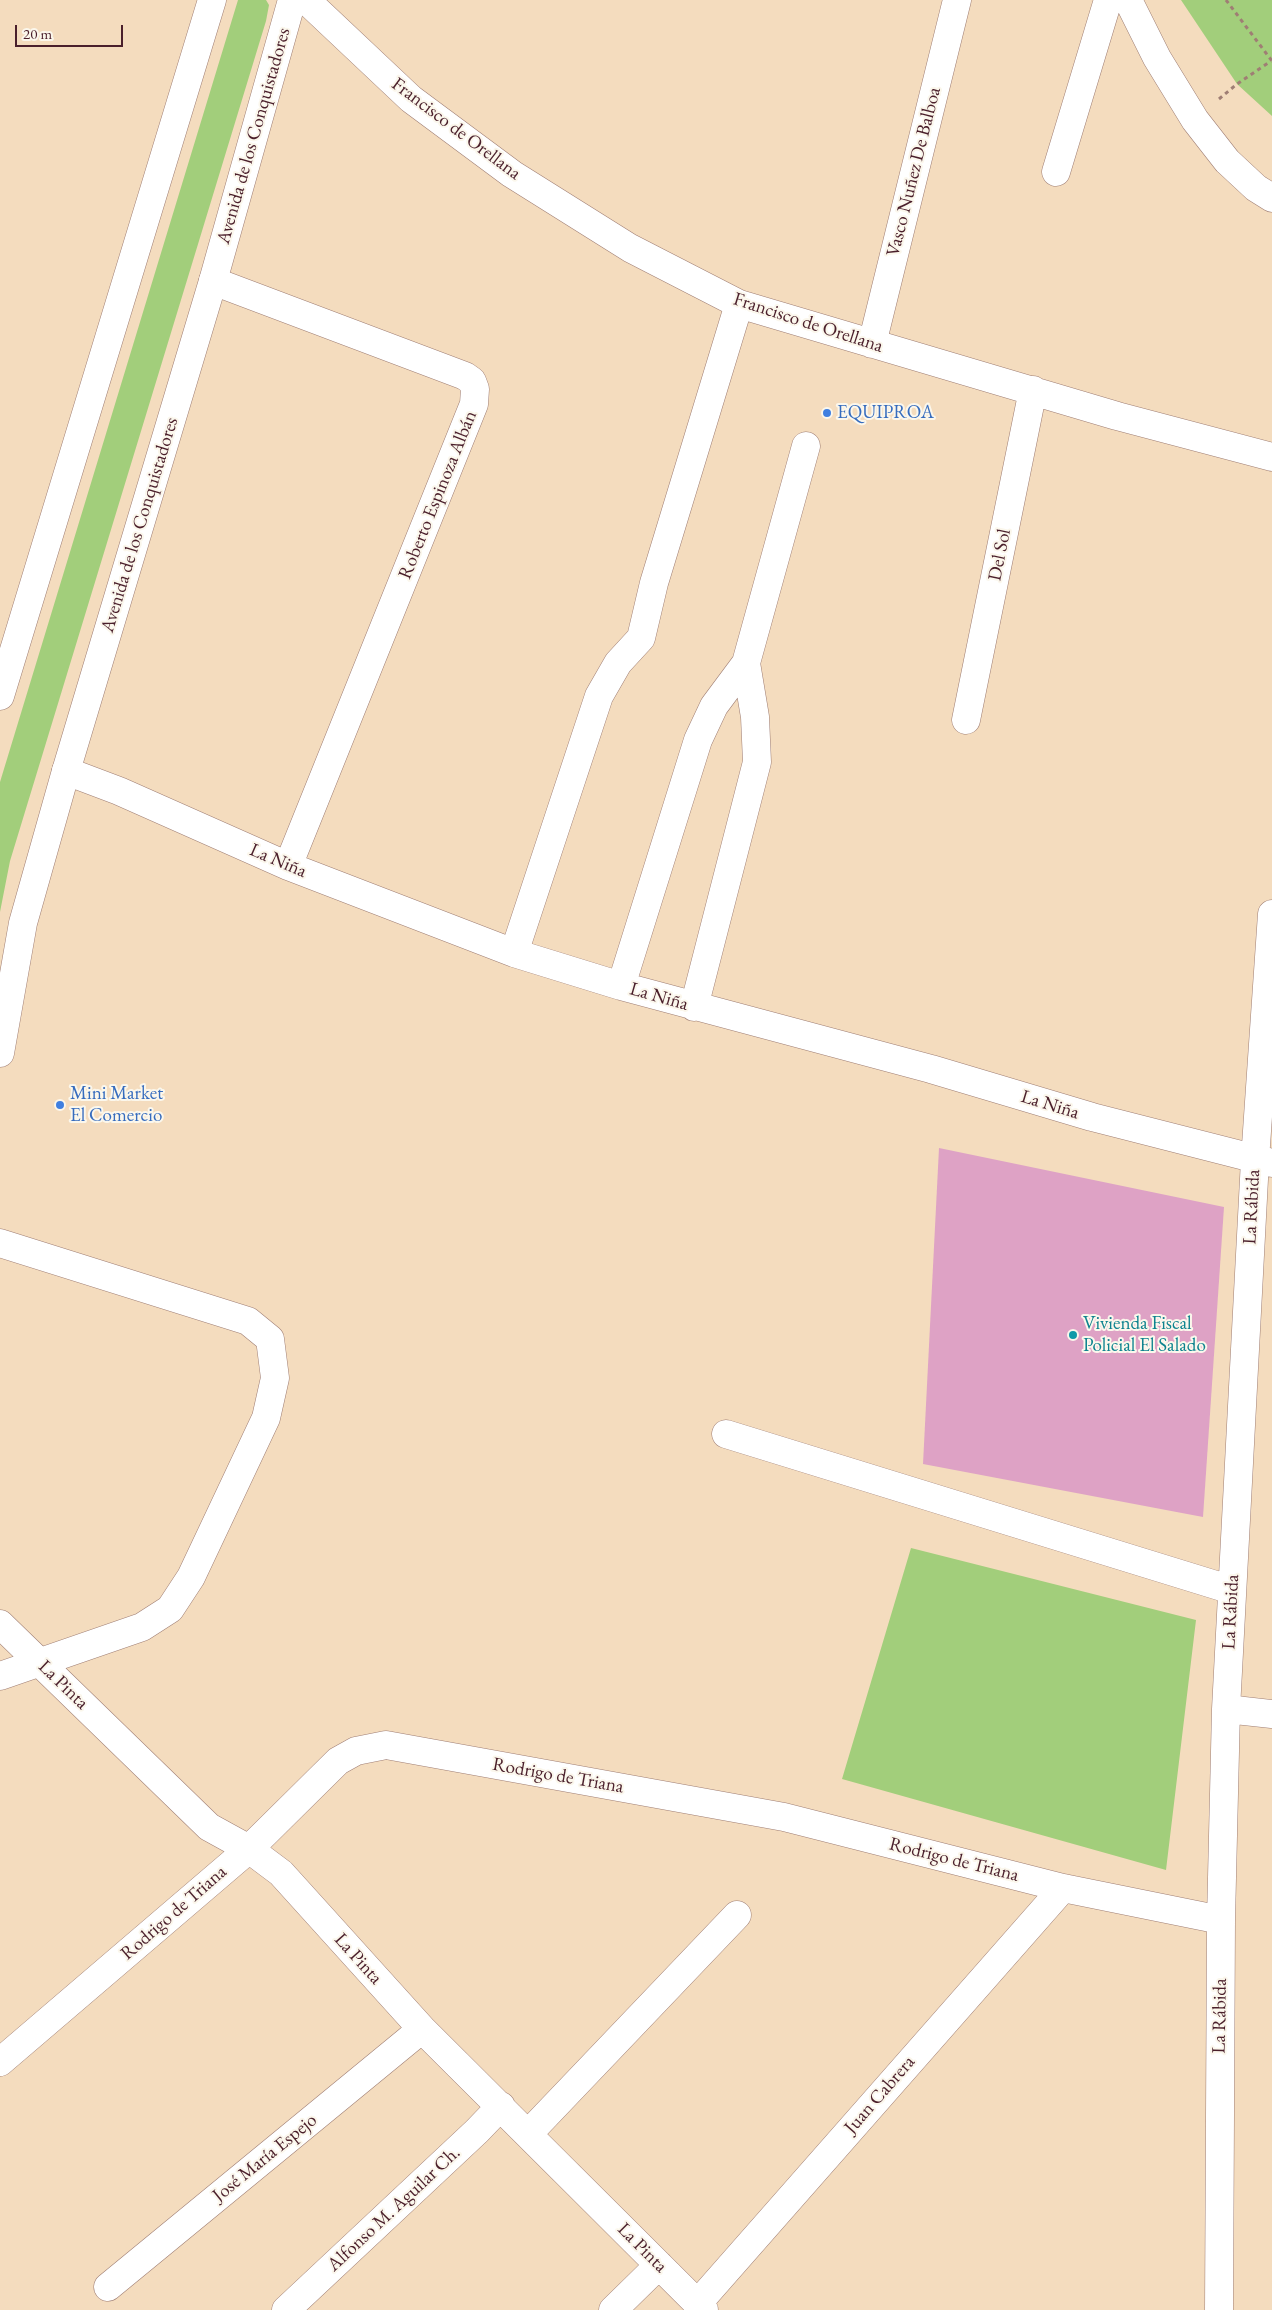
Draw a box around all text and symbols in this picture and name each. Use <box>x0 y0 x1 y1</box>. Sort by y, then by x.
scale bar <box>18 15 125 47</box>
text: 20 m <box>23 24 52 43</box>
street label: Avenida de los Conquistadores <box>212 25 296 247</box>
street label: Francisco de Orellana <box>387 73 525 185</box>
street label: Vasco Nuñez De Balboa <box>882 85 946 259</box>
street label: Francisco de Orellana <box>730 288 886 358</box>
place label: EQUIPROA <box>837 402 934 424</box>
marker: EQUIPROA <box>821 407 833 419</box>
street label: Roberto Espinoza Albán <box>394 408 482 582</box>
street label: Avenida de los Conquistadores <box>96 415 184 635</box>
street label: Del Sol <box>984 527 1016 583</box>
street label: La Niña <box>246 839 310 883</box>
street label: La Niña <box>627 978 691 1016</box>
place label: Mini Market El Comercio <box>70 1083 163 1127</box>
street label: La Niña <box>1018 1085 1082 1125</box>
marker: Mini Market El Comercio <box>54 1099 66 1111</box>
street label: La Rábida <box>1239 1169 1265 1245</box>
place label: Vivienda Fiscal Policial El Salado <box>1083 1313 1206 1357</box>
marker: Vivienda Fiscal Policial El Salado <box>1067 1329 1079 1341</box>
street label: La Rábida <box>1218 1574 1244 1650</box>
street label: La Pinta <box>33 1656 93 1714</box>
street label: Rodrigo de Triana <box>491 1753 625 1799</box>
street label: Rodrigo de Triana <box>887 1833 1021 1887</box>
street label: Rodrigo de Triana <box>116 1861 232 1965</box>
street label: La Pinta <box>329 1929 387 1989</box>
street label: La Rábida <box>1208 1978 1232 2054</box>
street label: Juan Cabrera <box>840 2051 920 2139</box>
street label: José María Espejo <box>208 2109 322 2207</box>
street label: Alfonso M. Aguilar Ch. <box>323 2142 465 2276</box>
street label: La Pinta <box>612 2218 672 2278</box>

